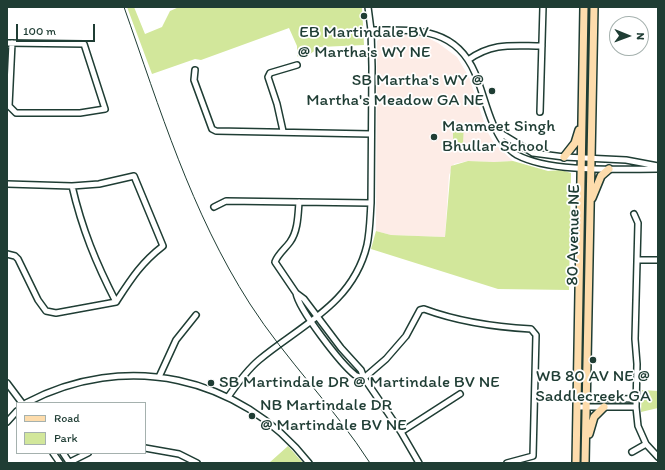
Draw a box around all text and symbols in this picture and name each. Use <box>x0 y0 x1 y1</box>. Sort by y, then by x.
marker: EB Martindale BV @ Martha's WY NE <box>359 11 369 21</box>
scale bar <box>18 16 97 42</box>
north arrow <box>609 16 649 56</box>
place label: EB Martindale BV @ Martha's WY NE <box>298 23 430 63</box>
text: 100 m <box>23 24 56 38</box>
text: N <box>634 32 647 40</box>
place label: SB Martha's WY @ Martha's Meadow GA NE <box>306 71 484 111</box>
marker: SB Martha's WY @ Martha's Meadow GA NE <box>487 86 497 96</box>
place label: Manmeet Singh Bhullar School <box>442 117 555 157</box>
marker: Manmeet Singh Bhullar School <box>429 132 439 142</box>
street label: 80 Avenue NE <box>563 184 585 286</box>
marker: WB 80 AV NE @ Saddlecreek GA <box>588 355 598 365</box>
place label: WB 80 AV NE @ Saddlecreek GA <box>535 367 651 407</box>
place label: SB Martindale DR @ Martindale BV NE <box>219 373 500 393</box>
marker: SB Martindale DR @ Martindale BV NE <box>206 378 216 388</box>
place label: NB Martindale DR @ Martindale BV NE <box>260 396 407 436</box>
legend <box>16 402 146 454</box>
text: Road <box>54 411 80 425</box>
marker: NB Martindale DR @ Martindale BV NE <box>247 411 257 421</box>
text: Park <box>54 431 78 445</box>

